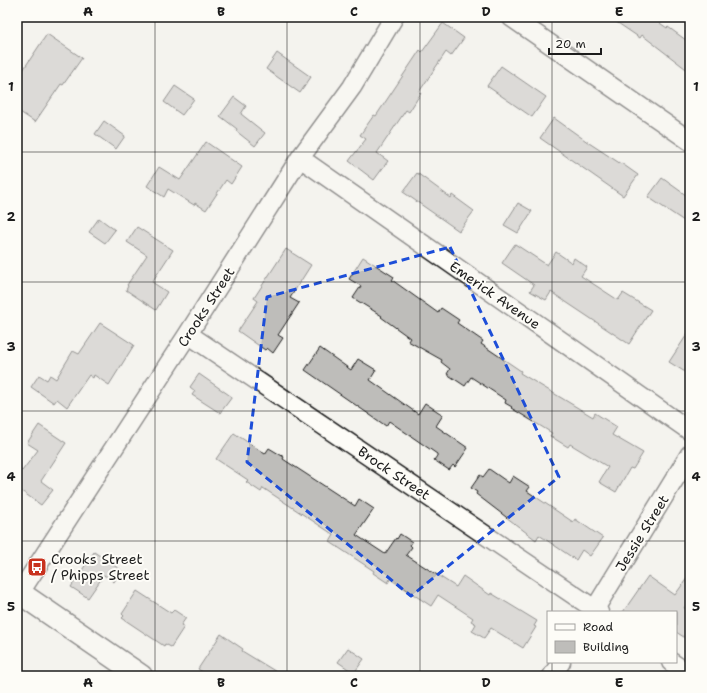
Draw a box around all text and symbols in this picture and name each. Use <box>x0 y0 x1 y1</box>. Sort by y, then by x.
text: A <box>83 3 93 20</box>
text: B <box>217 3 225 20</box>
text: C <box>350 3 358 20</box>
text: D <box>481 3 491 20</box>
text: E <box>615 3 624 20</box>
scale bar <box>549 30 601 56</box>
text: 20 m <box>555 36 586 52</box>
text: 1 <box>8 78 14 95</box>
text: 1 <box>693 78 699 95</box>
text: 2 <box>6 208 16 225</box>
text: 2 <box>691 208 701 225</box>
street label: Emerick Avenue <box>446 257 544 333</box>
street label: Crooks Street <box>174 264 238 350</box>
text: 3 <box>6 338 16 355</box>
text: 3 <box>691 338 701 355</box>
street label: Brock Street <box>354 442 434 504</box>
text: 4 <box>6 468 16 485</box>
text: 4 <box>691 468 701 485</box>
street label: Jessie Street <box>611 491 673 575</box>
place label: Crooks Street / Phipps Street <box>51 550 150 584</box>
bus stop icon: Crooks Street / Phipps Street <box>26 556 48 578</box>
text: 5 <box>7 598 15 615</box>
text: 5 <box>692 598 700 615</box>
legend <box>547 611 677 663</box>
text: Road <box>583 619 614 635</box>
text: Building <box>583 639 629 655</box>
text: A <box>83 674 93 691</box>
text: B <box>217 674 225 691</box>
text: C <box>350 674 358 691</box>
text: D <box>481 674 491 691</box>
text: E <box>615 674 624 691</box>

